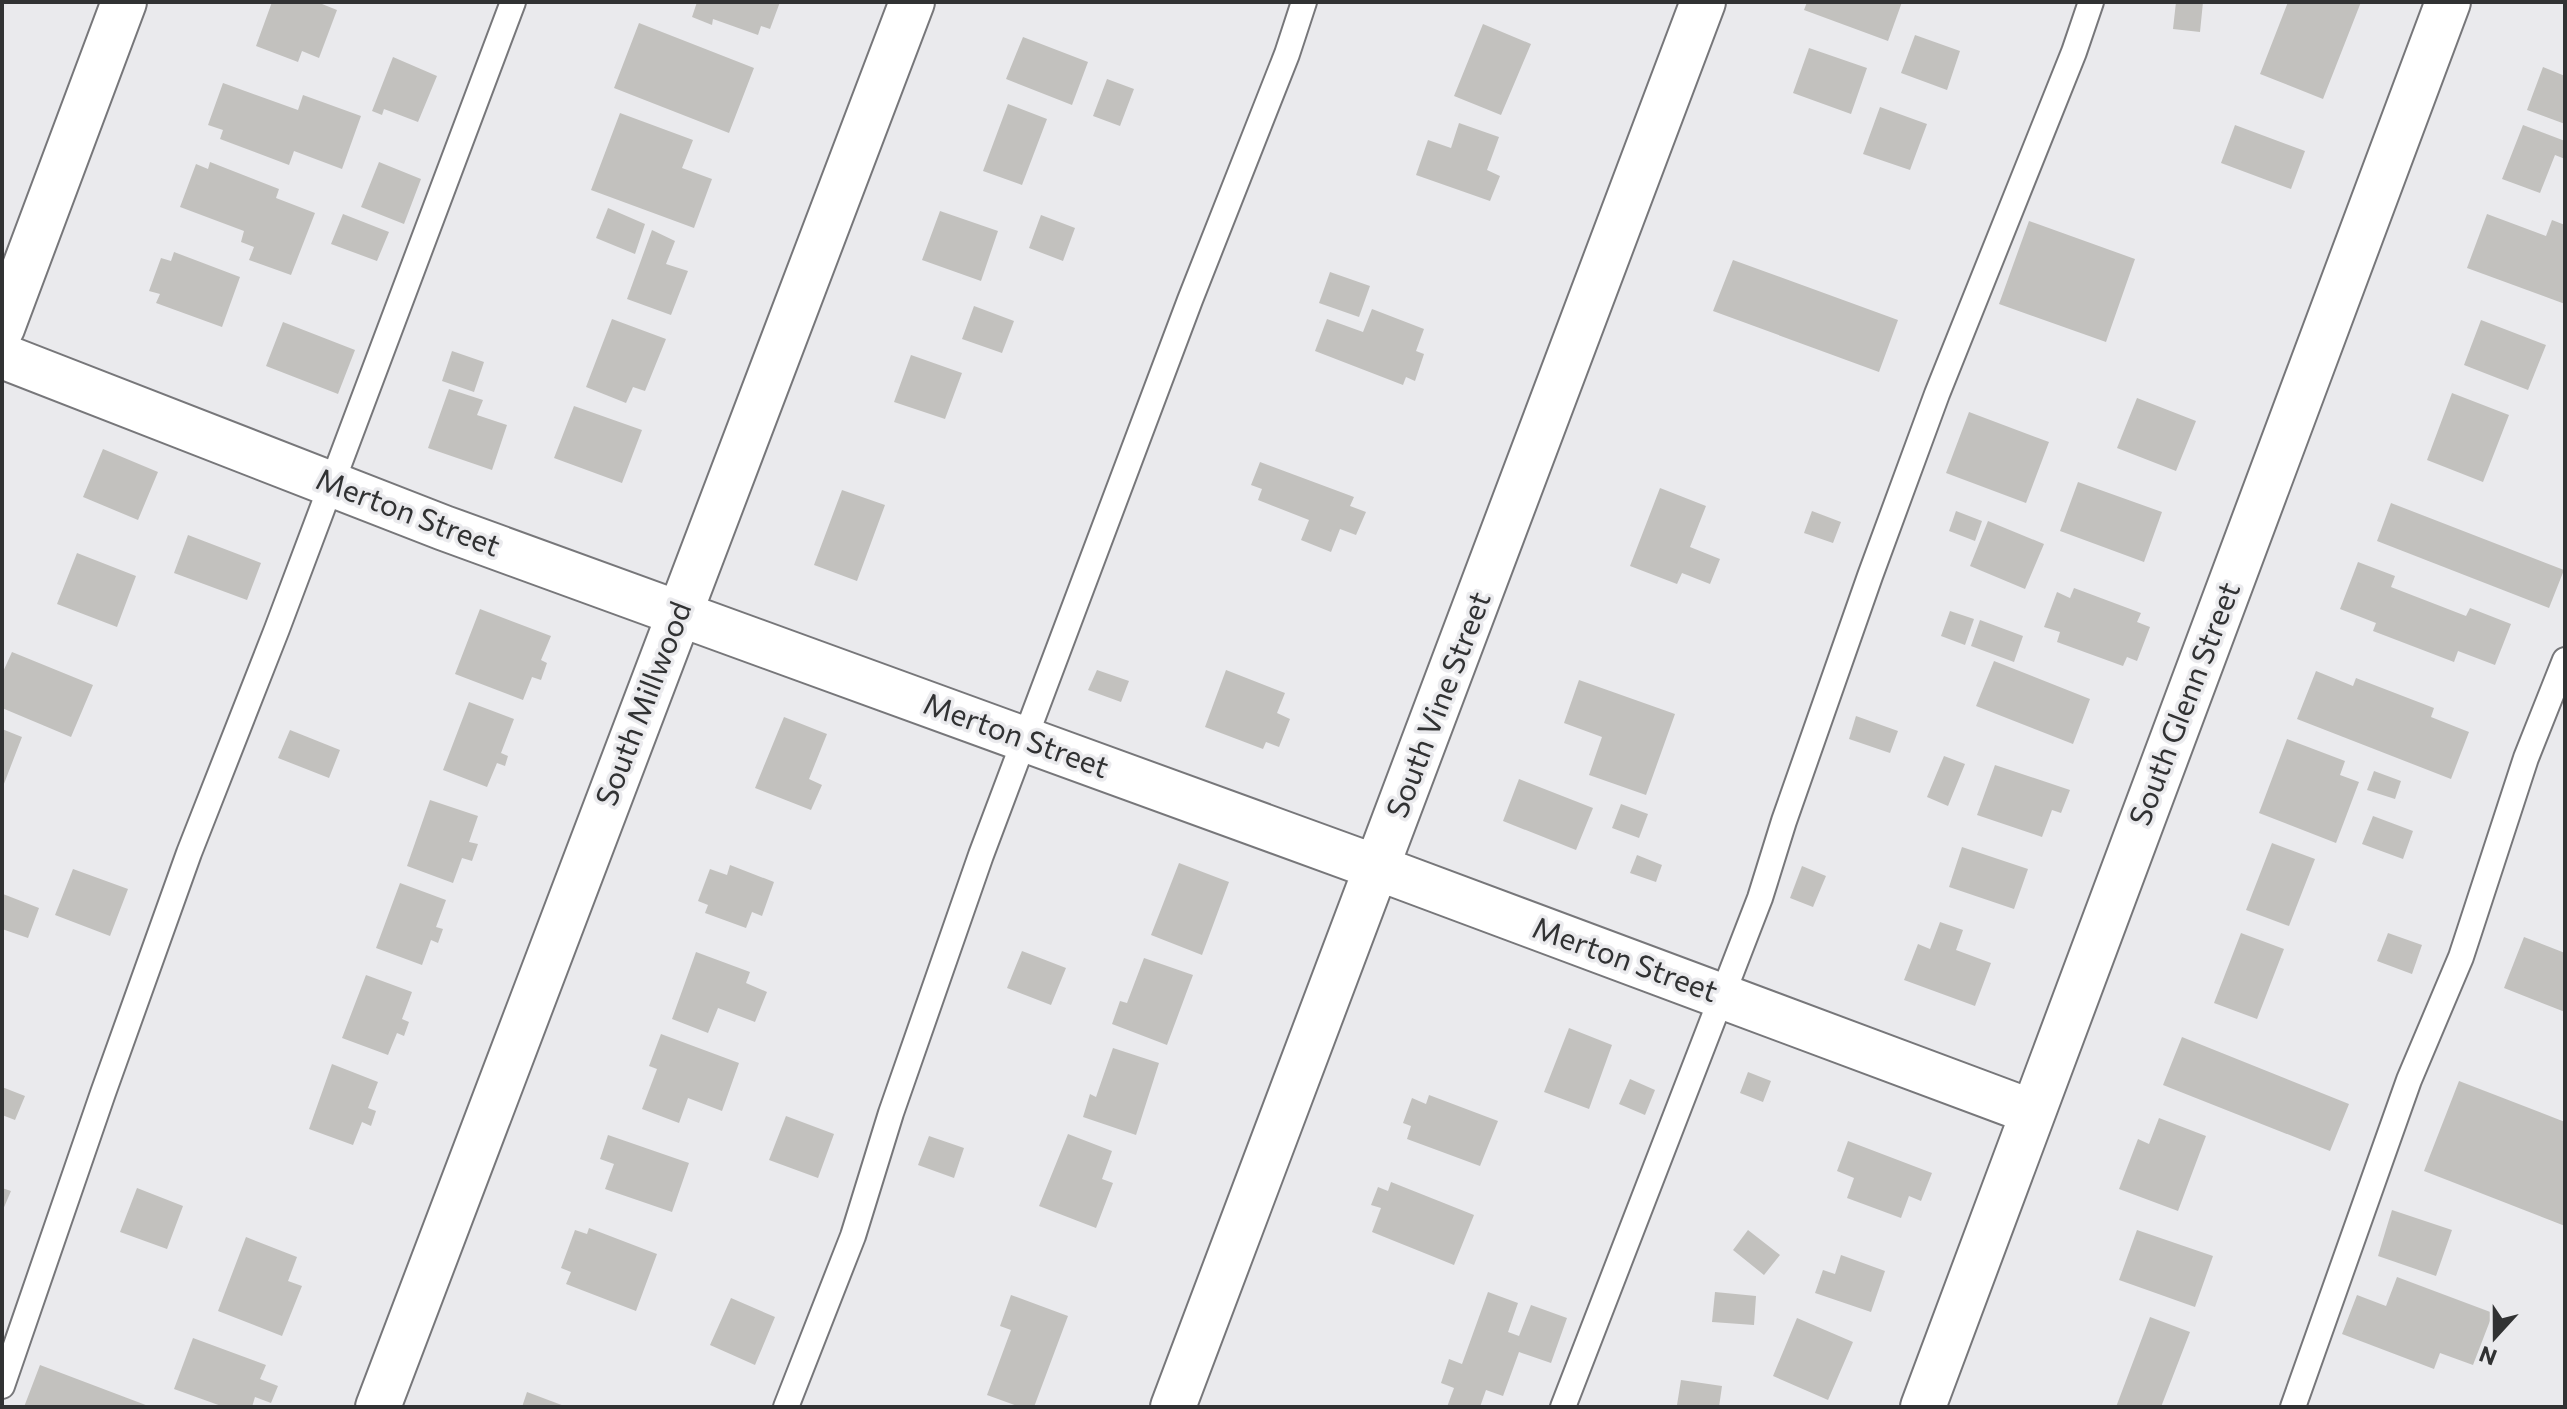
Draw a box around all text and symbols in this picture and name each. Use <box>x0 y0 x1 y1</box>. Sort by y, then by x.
street label: Merton Street <box>312 459 506 563</box>
street label: South Glenn Street <box>2119 576 2246 830</box>
street label: South Vine Street <box>1377 586 1497 822</box>
street label: South Millwood <box>586 596 698 810</box>
street label: Merton Street <box>919 683 1114 784</box>
street label: Merton Street <box>1528 907 1723 1008</box>
north arrow <box>2455 1297 2535 1377</box>
text: N <box>2475 1341 2500 1372</box>

